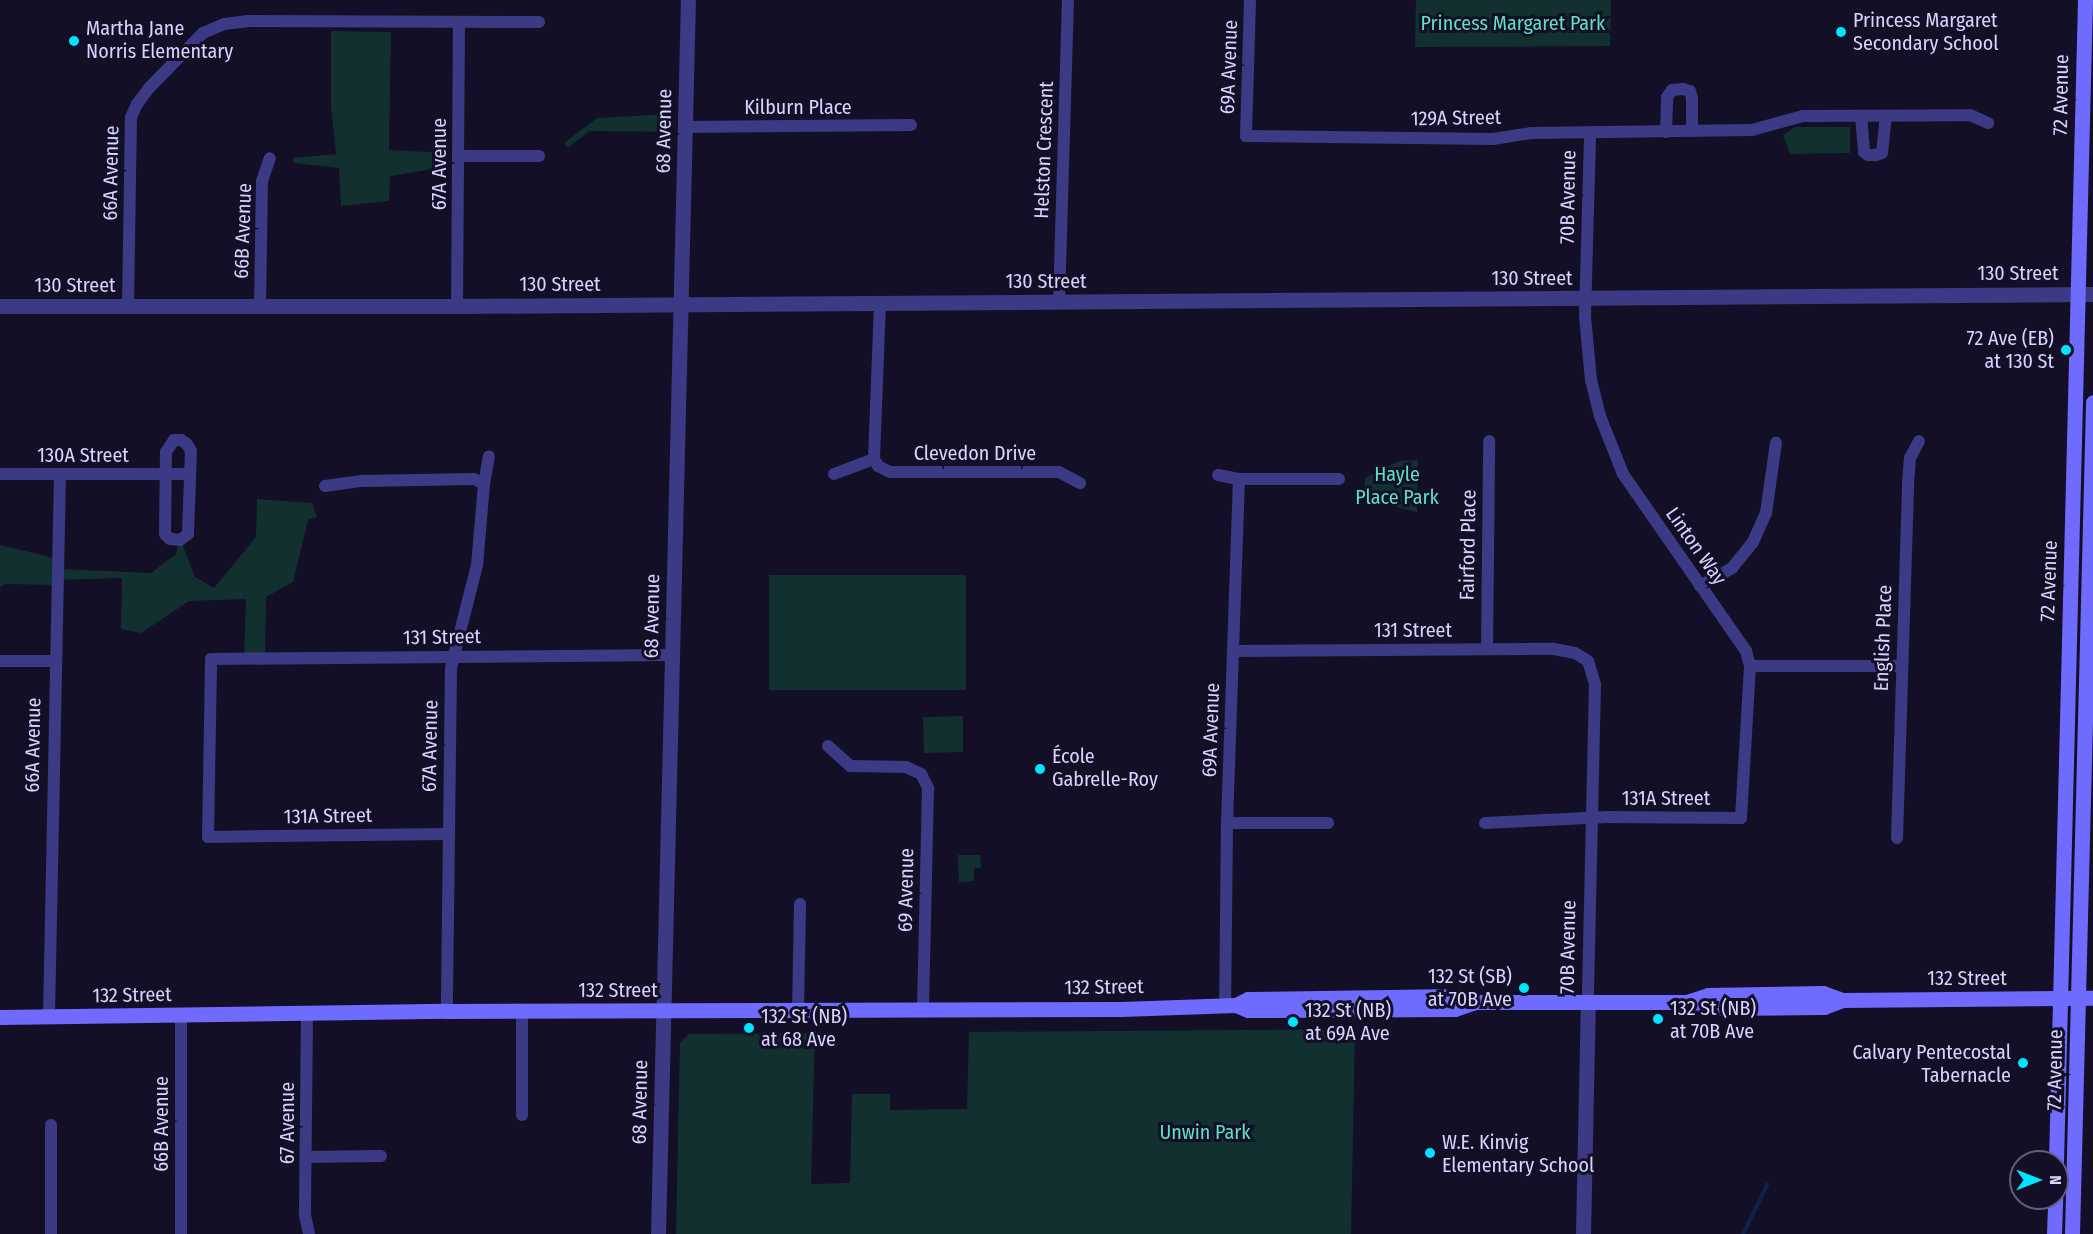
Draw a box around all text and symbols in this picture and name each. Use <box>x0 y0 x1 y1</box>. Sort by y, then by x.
place label: Princess Margaret Secondary School <box>1853 8 1998 55</box>
park label: Princess Margaret Park <box>1421 11 1605 35</box>
place label: Martha Jane Norris Elementary <box>86 17 233 64</box>
street label: 69A Avenue <box>1215 19 1243 115</box>
marker: Princess Margaret Secondary School <box>1834 25 1848 39</box>
marker: Martha Jane Norris Elementary <box>67 34 81 48</box>
street label: 72 Avenue <box>2048 54 2074 136</box>
street label: Helston Crescent <box>1030 81 1058 219</box>
street label: 68 Avenue <box>651 88 677 174</box>
street label: Kilburn Place <box>744 95 852 119</box>
street label: 129A Street <box>1411 105 1501 131</box>
street label: 67A Avenue <box>427 118 451 210</box>
street label: 66A Avenue <box>98 125 124 221</box>
street label: 70B Avenue <box>1555 150 1581 244</box>
street label: 66B Avenue <box>229 183 257 279</box>
street label: 130 Street <box>1977 261 2059 285</box>
street label: 130 Street <box>1491 266 1573 290</box>
street label: 130 Street <box>1005 269 1087 293</box>
street label: 130 Street <box>519 272 601 296</box>
street label: 130 Street <box>34 273 116 297</box>
place label: 72 Ave (EB) at 130 St <box>1967 326 2054 373</box>
marker: 72 Ave (EB) at 130 St <box>2059 343 2073 357</box>
street label: Clevedon Drive <box>914 441 1036 465</box>
street label: 130A Street <box>37 443 129 467</box>
park label: Hayle Place Park <box>1355 462 1439 509</box>
street label: Fairford Place <box>1455 489 1481 601</box>
street label: Linton Way <box>1661 503 1731 589</box>
street label: 72 Avenue <box>2036 540 2062 622</box>
street label: 68 Avenue <box>639 573 665 659</box>
street label: English Place <box>1869 584 1897 692</box>
street label: 131 Street <box>1374 618 1452 642</box>
street label: 131 Street <box>403 624 481 650</box>
street label: 69A Avenue <box>1197 682 1225 778</box>
street label: 66A Avenue <box>20 697 46 793</box>
street label: 67A Avenue <box>417 700 443 792</box>
place label: École Gabrelle-Roy <box>1052 745 1158 792</box>
marker: École Gabrelle-Roy <box>1033 762 1047 776</box>
street label: 131A Street <box>1622 786 1710 810</box>
street label: 131A Street <box>284 803 372 829</box>
street label: 69 Avenue <box>893 848 919 932</box>
street label: 70B Avenue <box>1555 900 1581 994</box>
place label: 132 St (SB) at 70B Ave <box>1428 964 1512 1011</box>
street label: 132 Street <box>1927 966 2007 990</box>
street label: 132 Street <box>1064 974 1144 1000</box>
street label: 132 Street <box>578 978 658 1002</box>
marker: 132 St (SB) at 70B Ave <box>1517 981 1531 995</box>
street label: 132 Street <box>92 982 172 1008</box>
place label: 132 St (NB) at 70B Ave <box>1670 996 1756 1043</box>
place label: 132 St (NB) at 69A Ave <box>1305 999 1391 1046</box>
place label: 132 St (NB) at 68 Ave <box>761 1005 847 1052</box>
marker: 132 St (NB) at 70B Ave <box>1651 1012 1665 1026</box>
marker: 132 St (NB) at 69A Ave <box>1286 1015 1300 1029</box>
marker: 132 St (NB) at 68 Ave <box>742 1021 756 1035</box>
street label: 72 Avenue <box>2042 1029 2068 1111</box>
place label: Calvary Pentecostal Tabernacle <box>1852 1040 2011 1087</box>
marker: Calvary Pentecostal Tabernacle <box>2016 1056 2030 1070</box>
street label: 68 Avenue <box>627 1059 653 1145</box>
street label: 66B Avenue <box>149 1076 173 1172</box>
street label: 67 Avenue <box>275 1082 299 1164</box>
park label: Unwin Park <box>1159 1120 1251 1144</box>
place label: W.E. Kinvig Elementary School <box>1442 1130 1594 1177</box>
marker: W.E. Kinvig Elementary School <box>1423 1146 1437 1160</box>
north arrow <box>2009 1150 2069 1210</box>
text: N <box>2046 1175 2065 1185</box>

